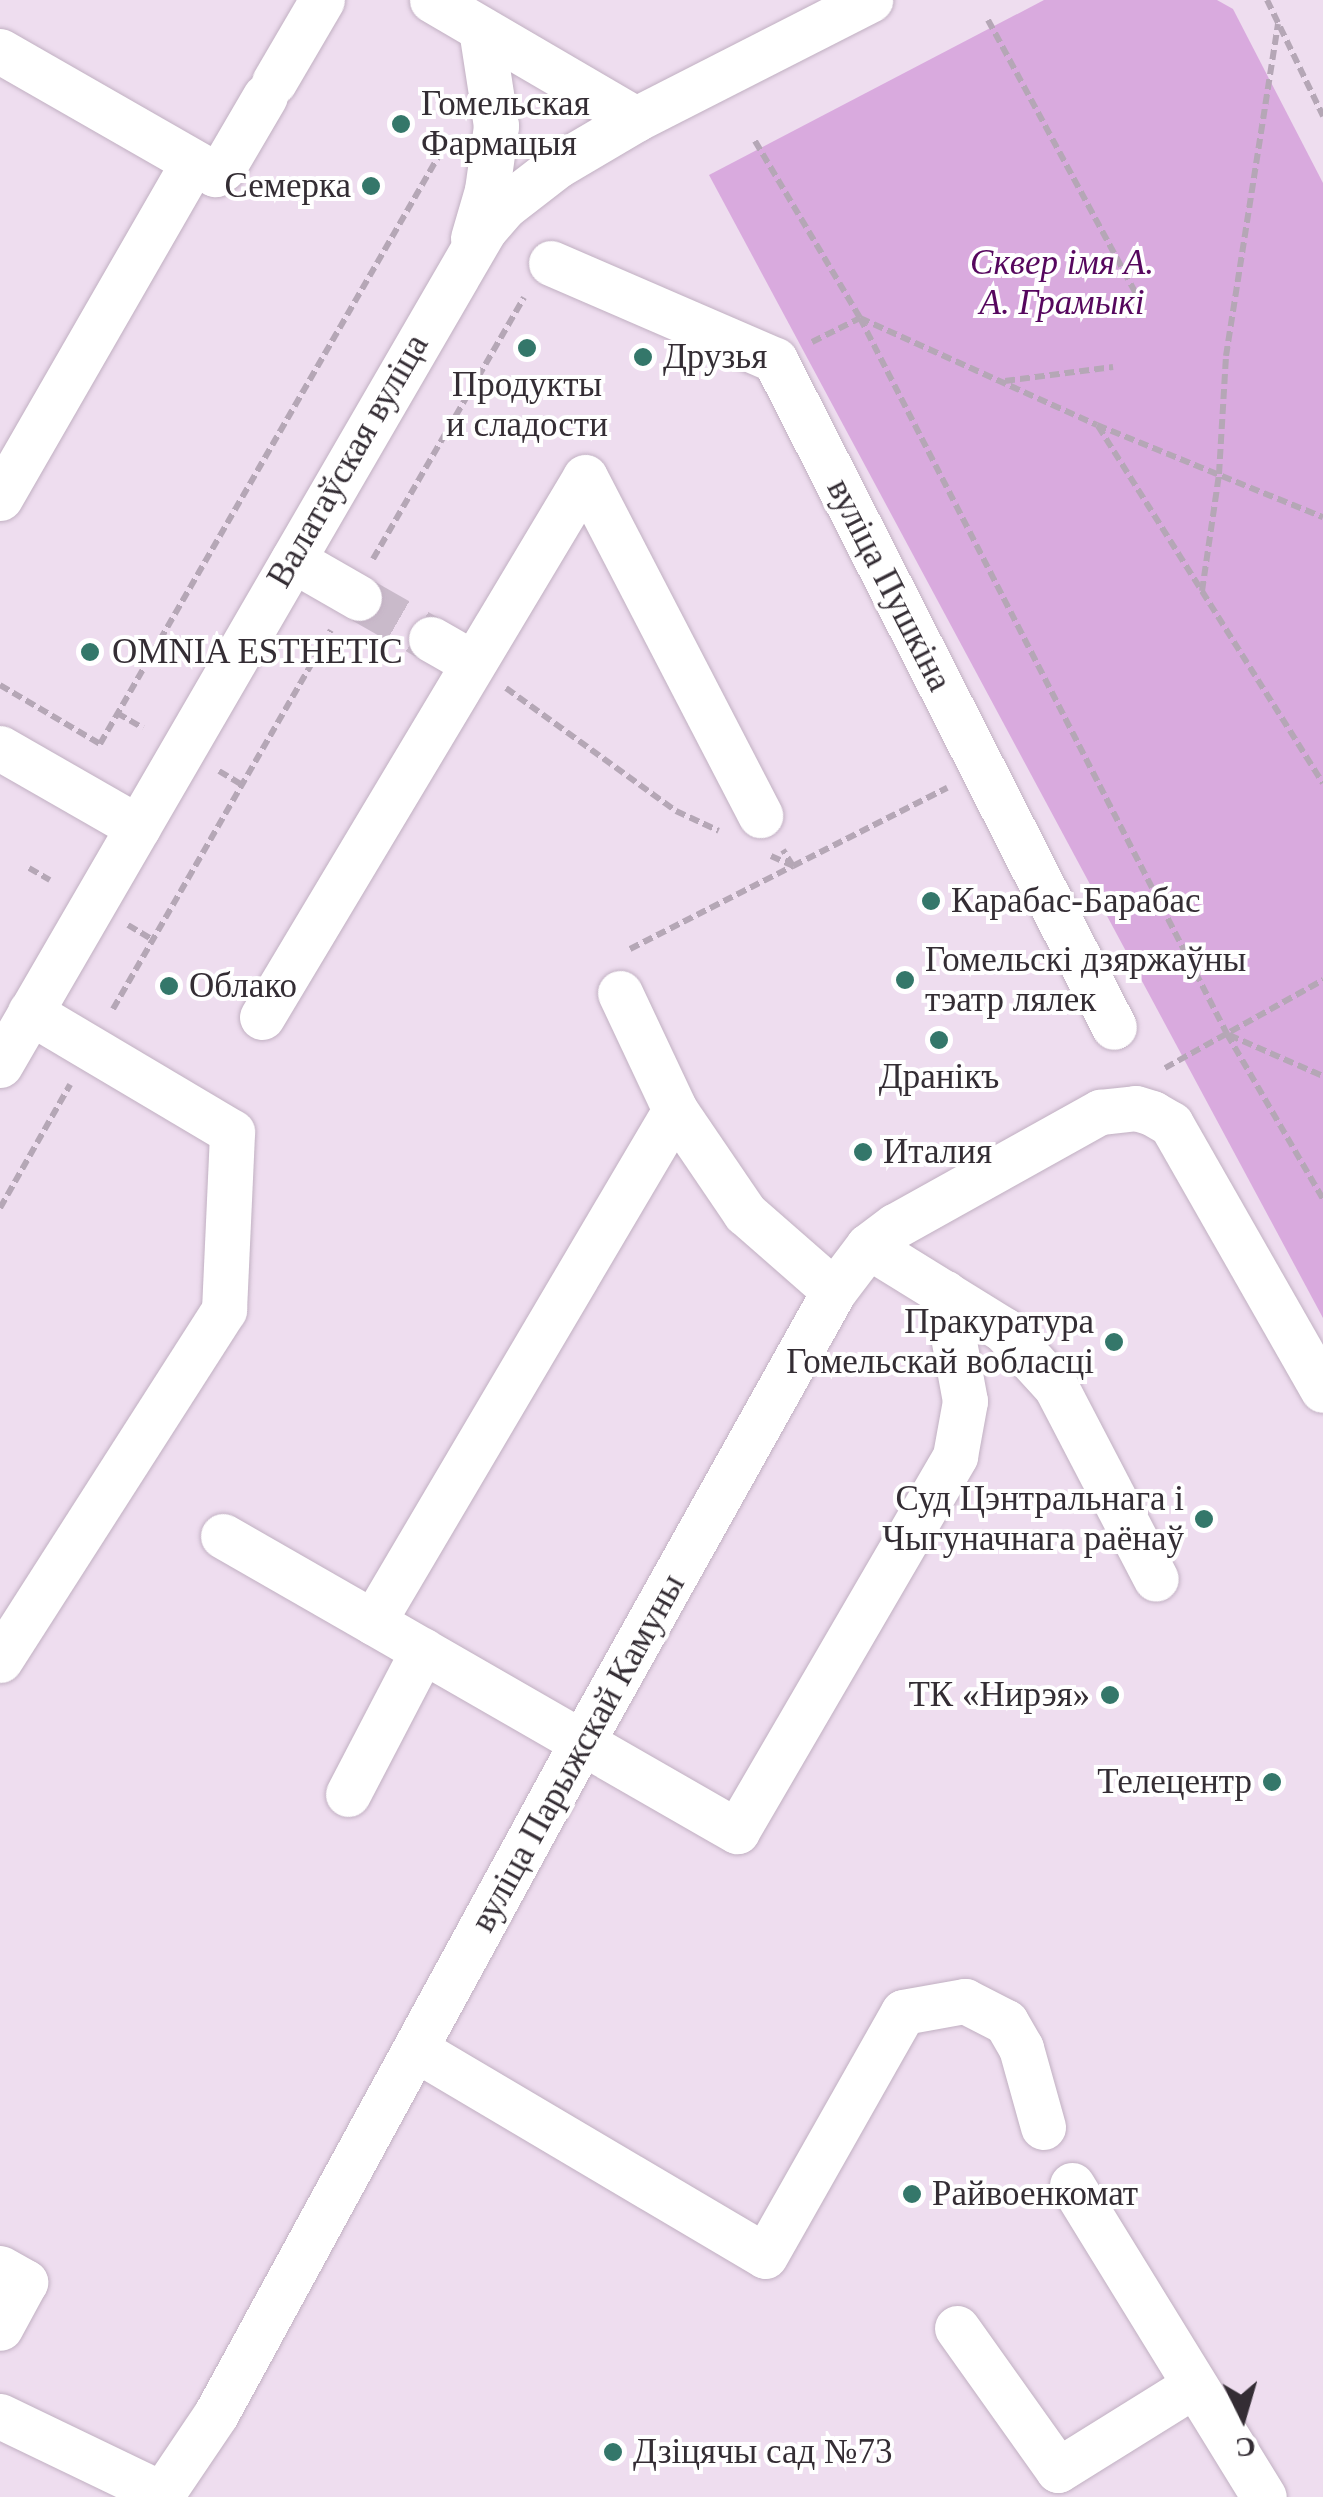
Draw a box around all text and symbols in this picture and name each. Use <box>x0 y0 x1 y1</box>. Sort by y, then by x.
place label: Гомельская Фармацыя <box>421 83 590 165</box>
marker: Гомельская Фармацыя <box>390 113 412 135</box>
place label: Семерка <box>225 165 351 207</box>
marker: Семерка <box>360 175 382 197</box>
park label: Сквер імя А. А. Грамыкі <box>970 242 1154 324</box>
street label: Валатаўская вуліца <box>259 327 437 595</box>
place label: Друзья <box>663 336 767 378</box>
marker: Продукты и сладости <box>516 337 538 359</box>
marker: Друзья <box>632 346 654 368</box>
place label: Продукты и сладости <box>446 364 608 446</box>
street label: вуліца Пушкіна <box>818 472 960 698</box>
place label: OMNIA ESTHETIC <box>112 631 405 673</box>
marker: OMNIA ESTHETIC <box>77 639 103 665</box>
place label: Карабас-Барабас <box>951 880 1201 922</box>
marker: Карабас-Барабас <box>920 890 942 912</box>
place label: Гомельскі дзяржаўны тэатр лялек <box>925 939 1246 1021</box>
place label: Облако <box>189 965 297 1007</box>
marker: Гомельскі дзяржаўны тэатр лялек <box>894 969 916 991</box>
marker: Облако <box>158 975 180 997</box>
marker: Дранікъ <box>928 1029 950 1051</box>
place label: Дранікъ <box>879 1056 999 1098</box>
place label: Италия <box>883 1131 992 1173</box>
marker: Италия <box>852 1141 874 1163</box>
place label: Пракуратура Гомельскай вобласці <box>786 1301 1094 1383</box>
marker: Пракуратура Гомельскай вобласці <box>1103 1331 1125 1353</box>
place label: Суд Цэнтральнага і Чыгуначнага раёнаў <box>882 1478 1184 1560</box>
marker: Суд Цэнтральнага і Чыгуначнага раёнаў <box>1193 1508 1215 1530</box>
street label: вуліца Парыжскай Камуны <box>462 1567 694 1939</box>
place label: ТК «Нирэя» <box>908 1674 1090 1716</box>
marker: ТК «Нирэя» <box>1099 1684 1121 1706</box>
place label: Телецентр <box>1097 1761 1252 1803</box>
marker: Телецентр <box>1261 1771 1283 1793</box>
place label: Райвоенкомат <box>932 2173 1138 2215</box>
marker: Райвоенкомат <box>901 2183 923 2205</box>
north arrow <box>1193 2367 1293 2467</box>
place label: Дзіцячы сад №73 <box>633 2431 892 2473</box>
text: С <box>1234 2431 1257 2464</box>
marker: Дзіцячы сад №73 <box>602 2441 624 2463</box>

